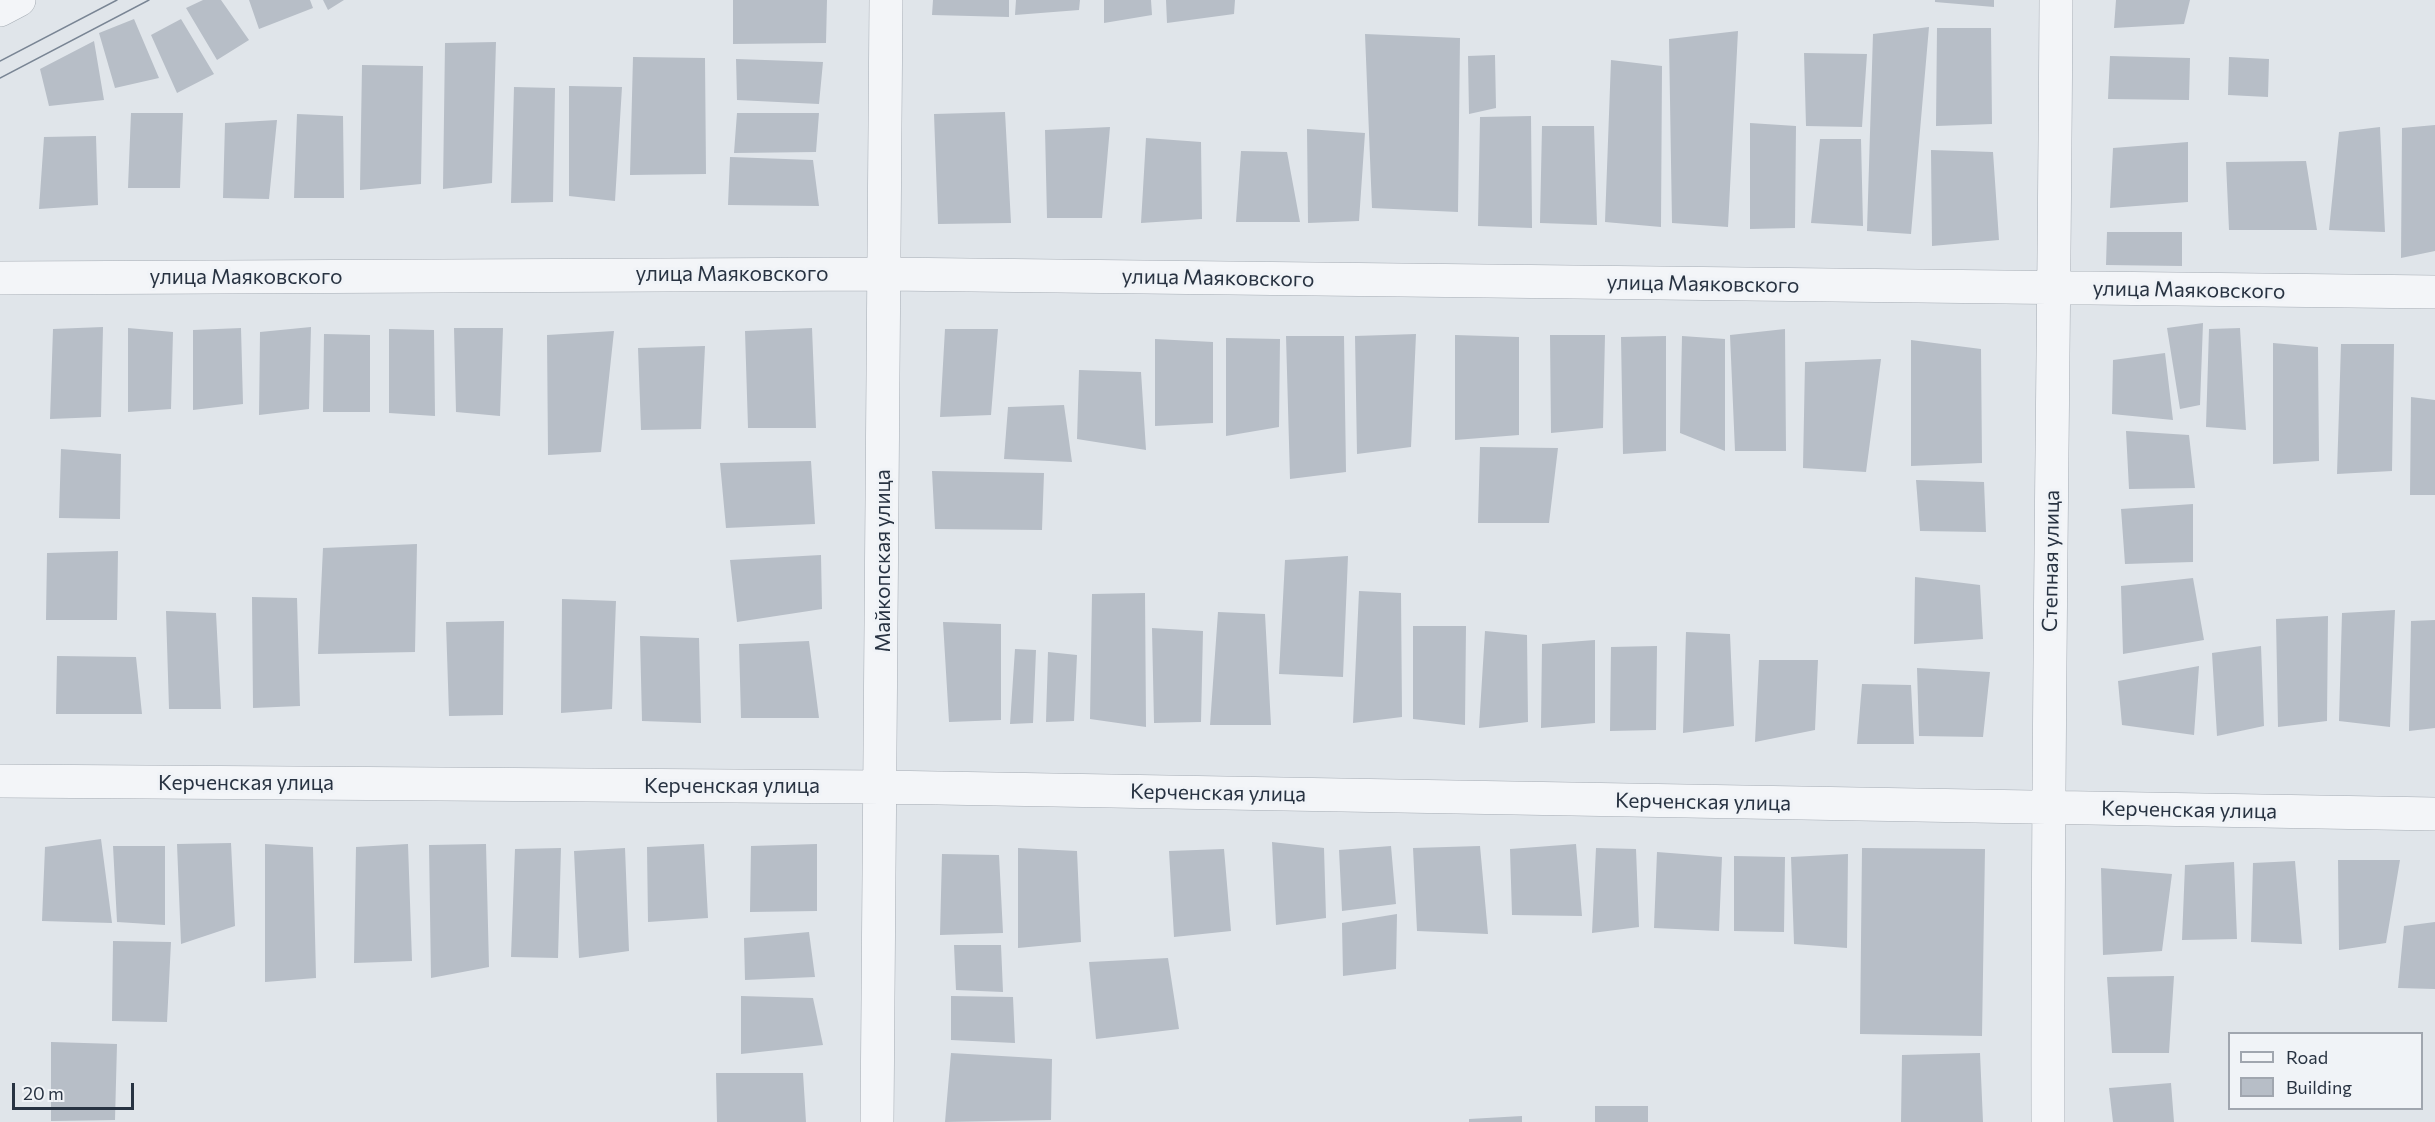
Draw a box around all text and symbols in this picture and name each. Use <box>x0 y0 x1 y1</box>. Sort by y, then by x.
street label: улица Маяковского <box>635 261 829 287</box>
street label: улица Маяковского <box>149 264 343 290</box>
street label: улица Маяковского <box>1121 264 1315 292</box>
street label: улица Маяковского <box>1606 270 1800 298</box>
street label: улица Маяковского <box>2092 276 2286 304</box>
street label: Майкопская улица <box>870 469 896 653</box>
street label: Степная улица <box>2037 490 2065 632</box>
street label: Керченская улица <box>158 770 334 796</box>
street label: Керченская улица <box>644 773 820 799</box>
street label: Керченская улица <box>1130 779 1306 807</box>
street label: Керченская улица <box>1615 788 1791 816</box>
street label: Керченская улица <box>2101 796 2277 824</box>
legend <box>2228 1032 2423 1110</box>
text: Road <box>2286 1046 2328 1068</box>
scale bar <box>15 1071 136 1109</box>
text: Building <box>2286 1076 2352 1098</box>
text: 20 m <box>23 1082 64 1104</box>

